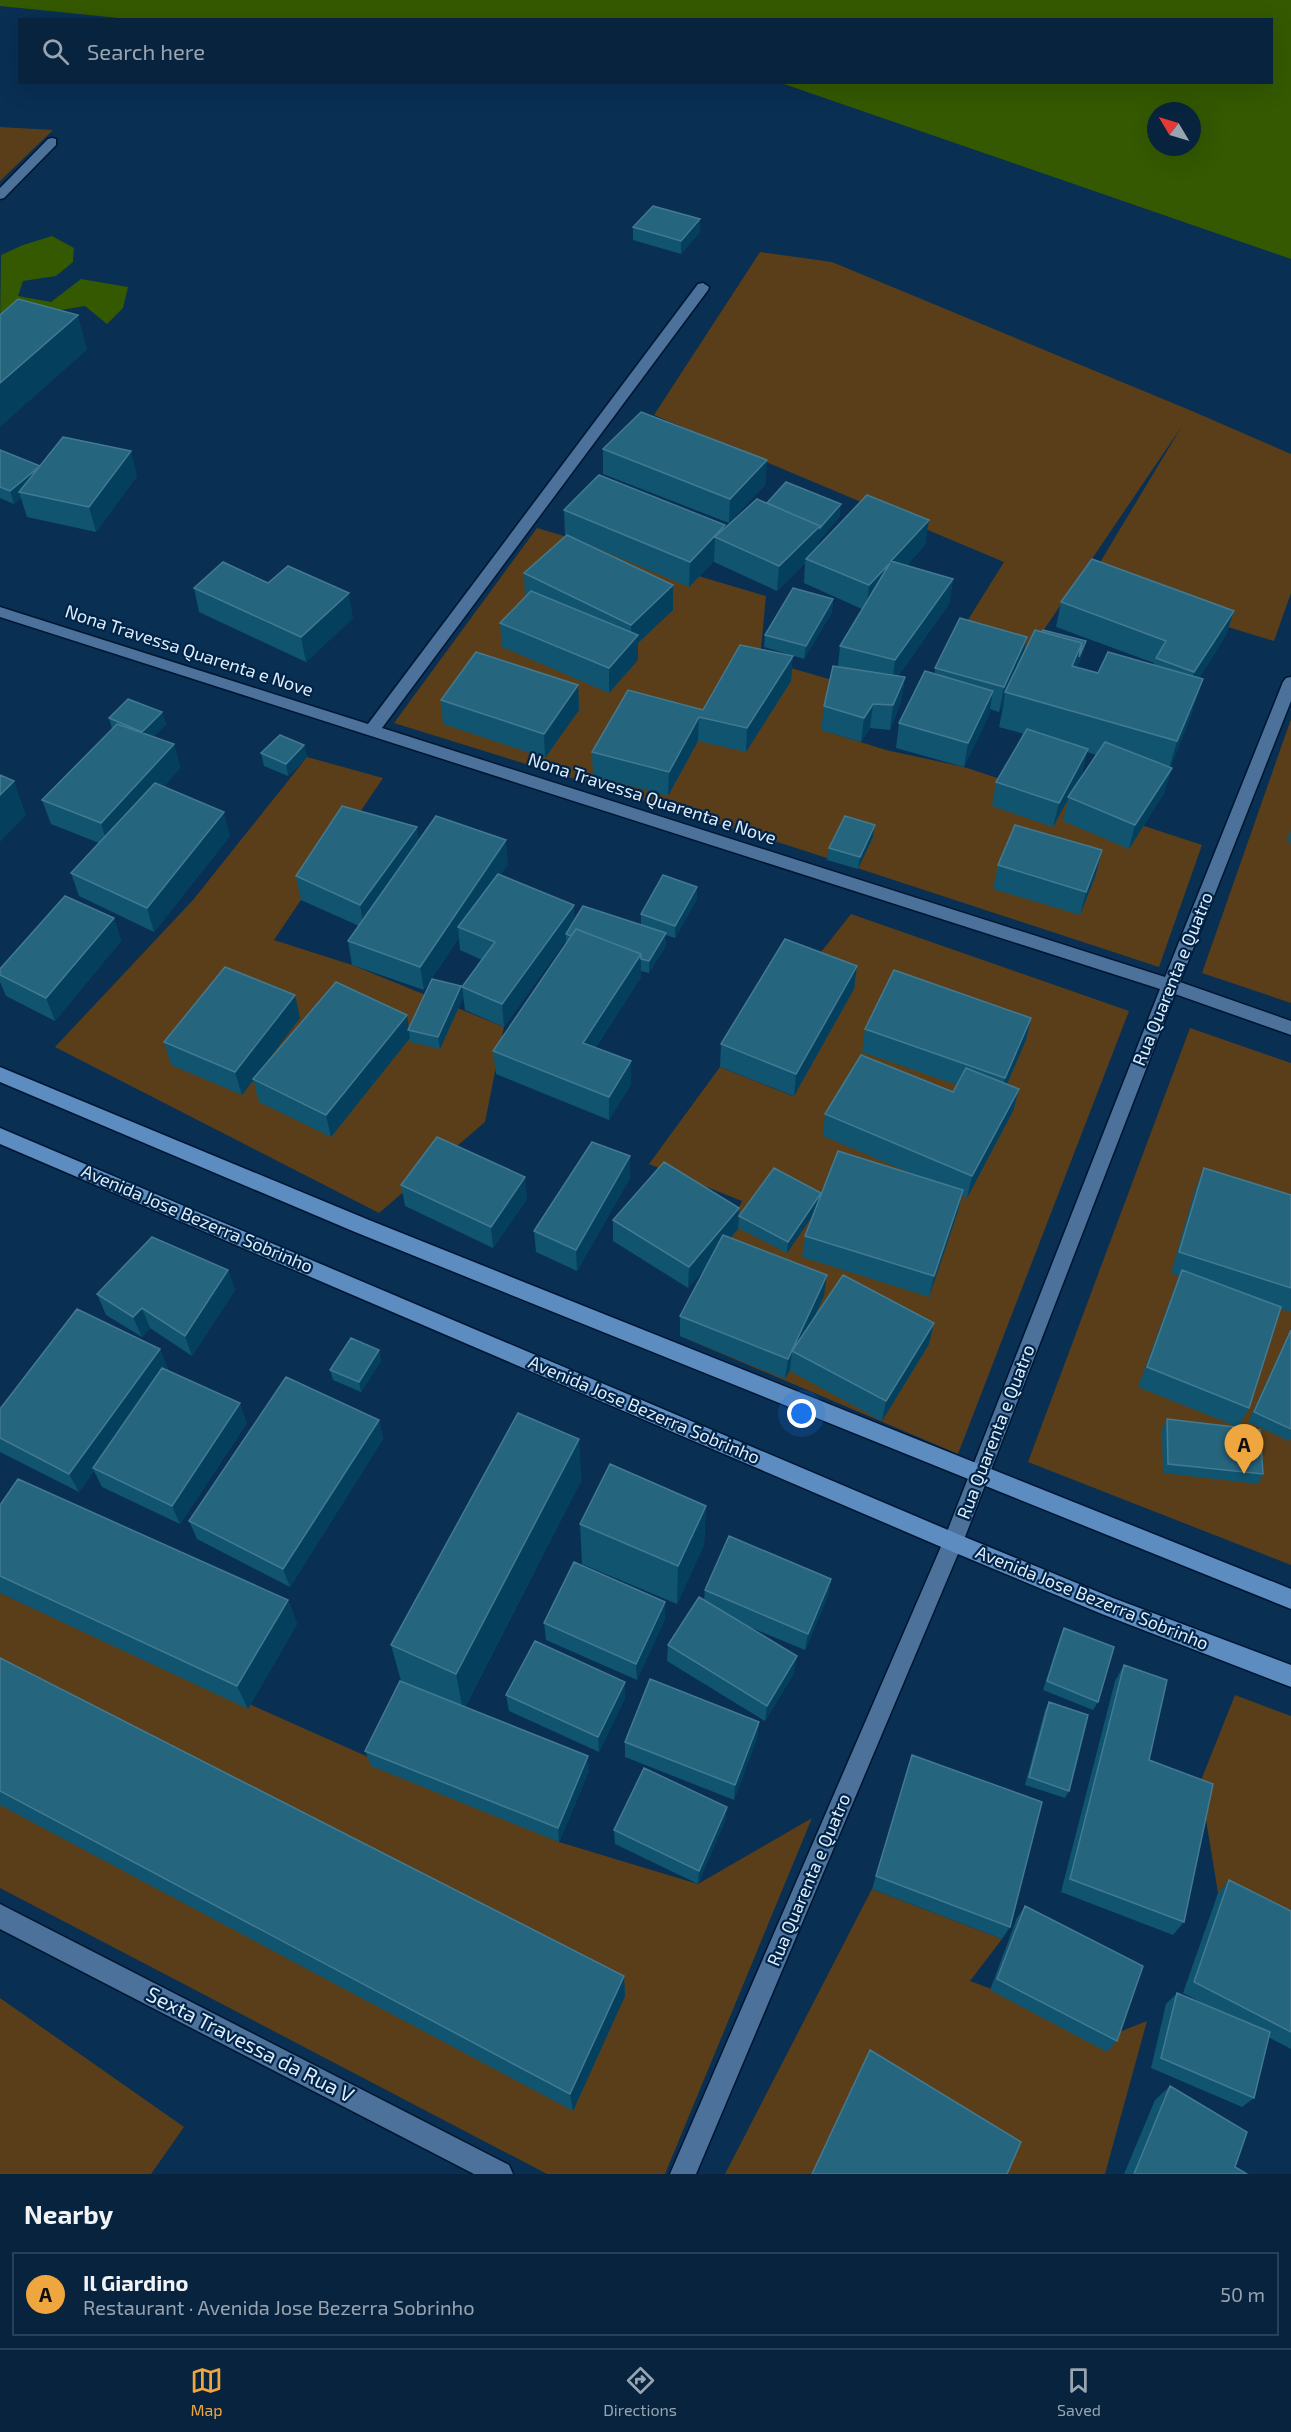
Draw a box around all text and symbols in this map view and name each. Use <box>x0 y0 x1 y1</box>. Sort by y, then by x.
search box <box>18 18 1273 84</box>
icon: search <box>39 35 72 68</box>
text: Search here <box>87 38 205 64</box>
north arrow <box>1147 102 1201 156</box>
street label: Nona Travessa Quarenta e Nove <box>62 599 316 701</box>
street label: Nona Travessa Quarenta e Nove <box>525 747 779 849</box>
street label: Rua Quarenta e Quatro <box>1127 889 1217 1069</box>
street label: Avenida Jose Bezerra Sobrinho <box>78 1159 316 1277</box>
street label: Rua Quarenta e Quatro <box>952 1341 1039 1522</box>
street label: Avenida Jose Bezerra Sobrinho <box>525 1350 763 1468</box>
your location <box>787 1399 816 1428</box>
pin: A <box>1224 1424 1264 1474</box>
street label: Avenida Jose Bezerra Sobrinho <box>973 1540 1212 1654</box>
street label: Rua Quarenta e Quatro <box>762 1790 854 1969</box>
street label: Sexta Travessa da Rua V <box>143 1980 359 2107</box>
text: Nearby <box>24 2198 113 2229</box>
text: Il Giardino <box>83 2269 188 2295</box>
text: A <box>39 2282 52 2306</box>
text: 50 m <box>1220 2282 1265 2306</box>
text: Restaurant · Avenida Jose Bezerra Sobrinho <box>83 2295 475 2319</box>
tab: Map <box>190 2364 223 2419</box>
tab: Directions <box>603 2364 677 2419</box>
tab: Saved <box>1057 2364 1101 2419</box>

